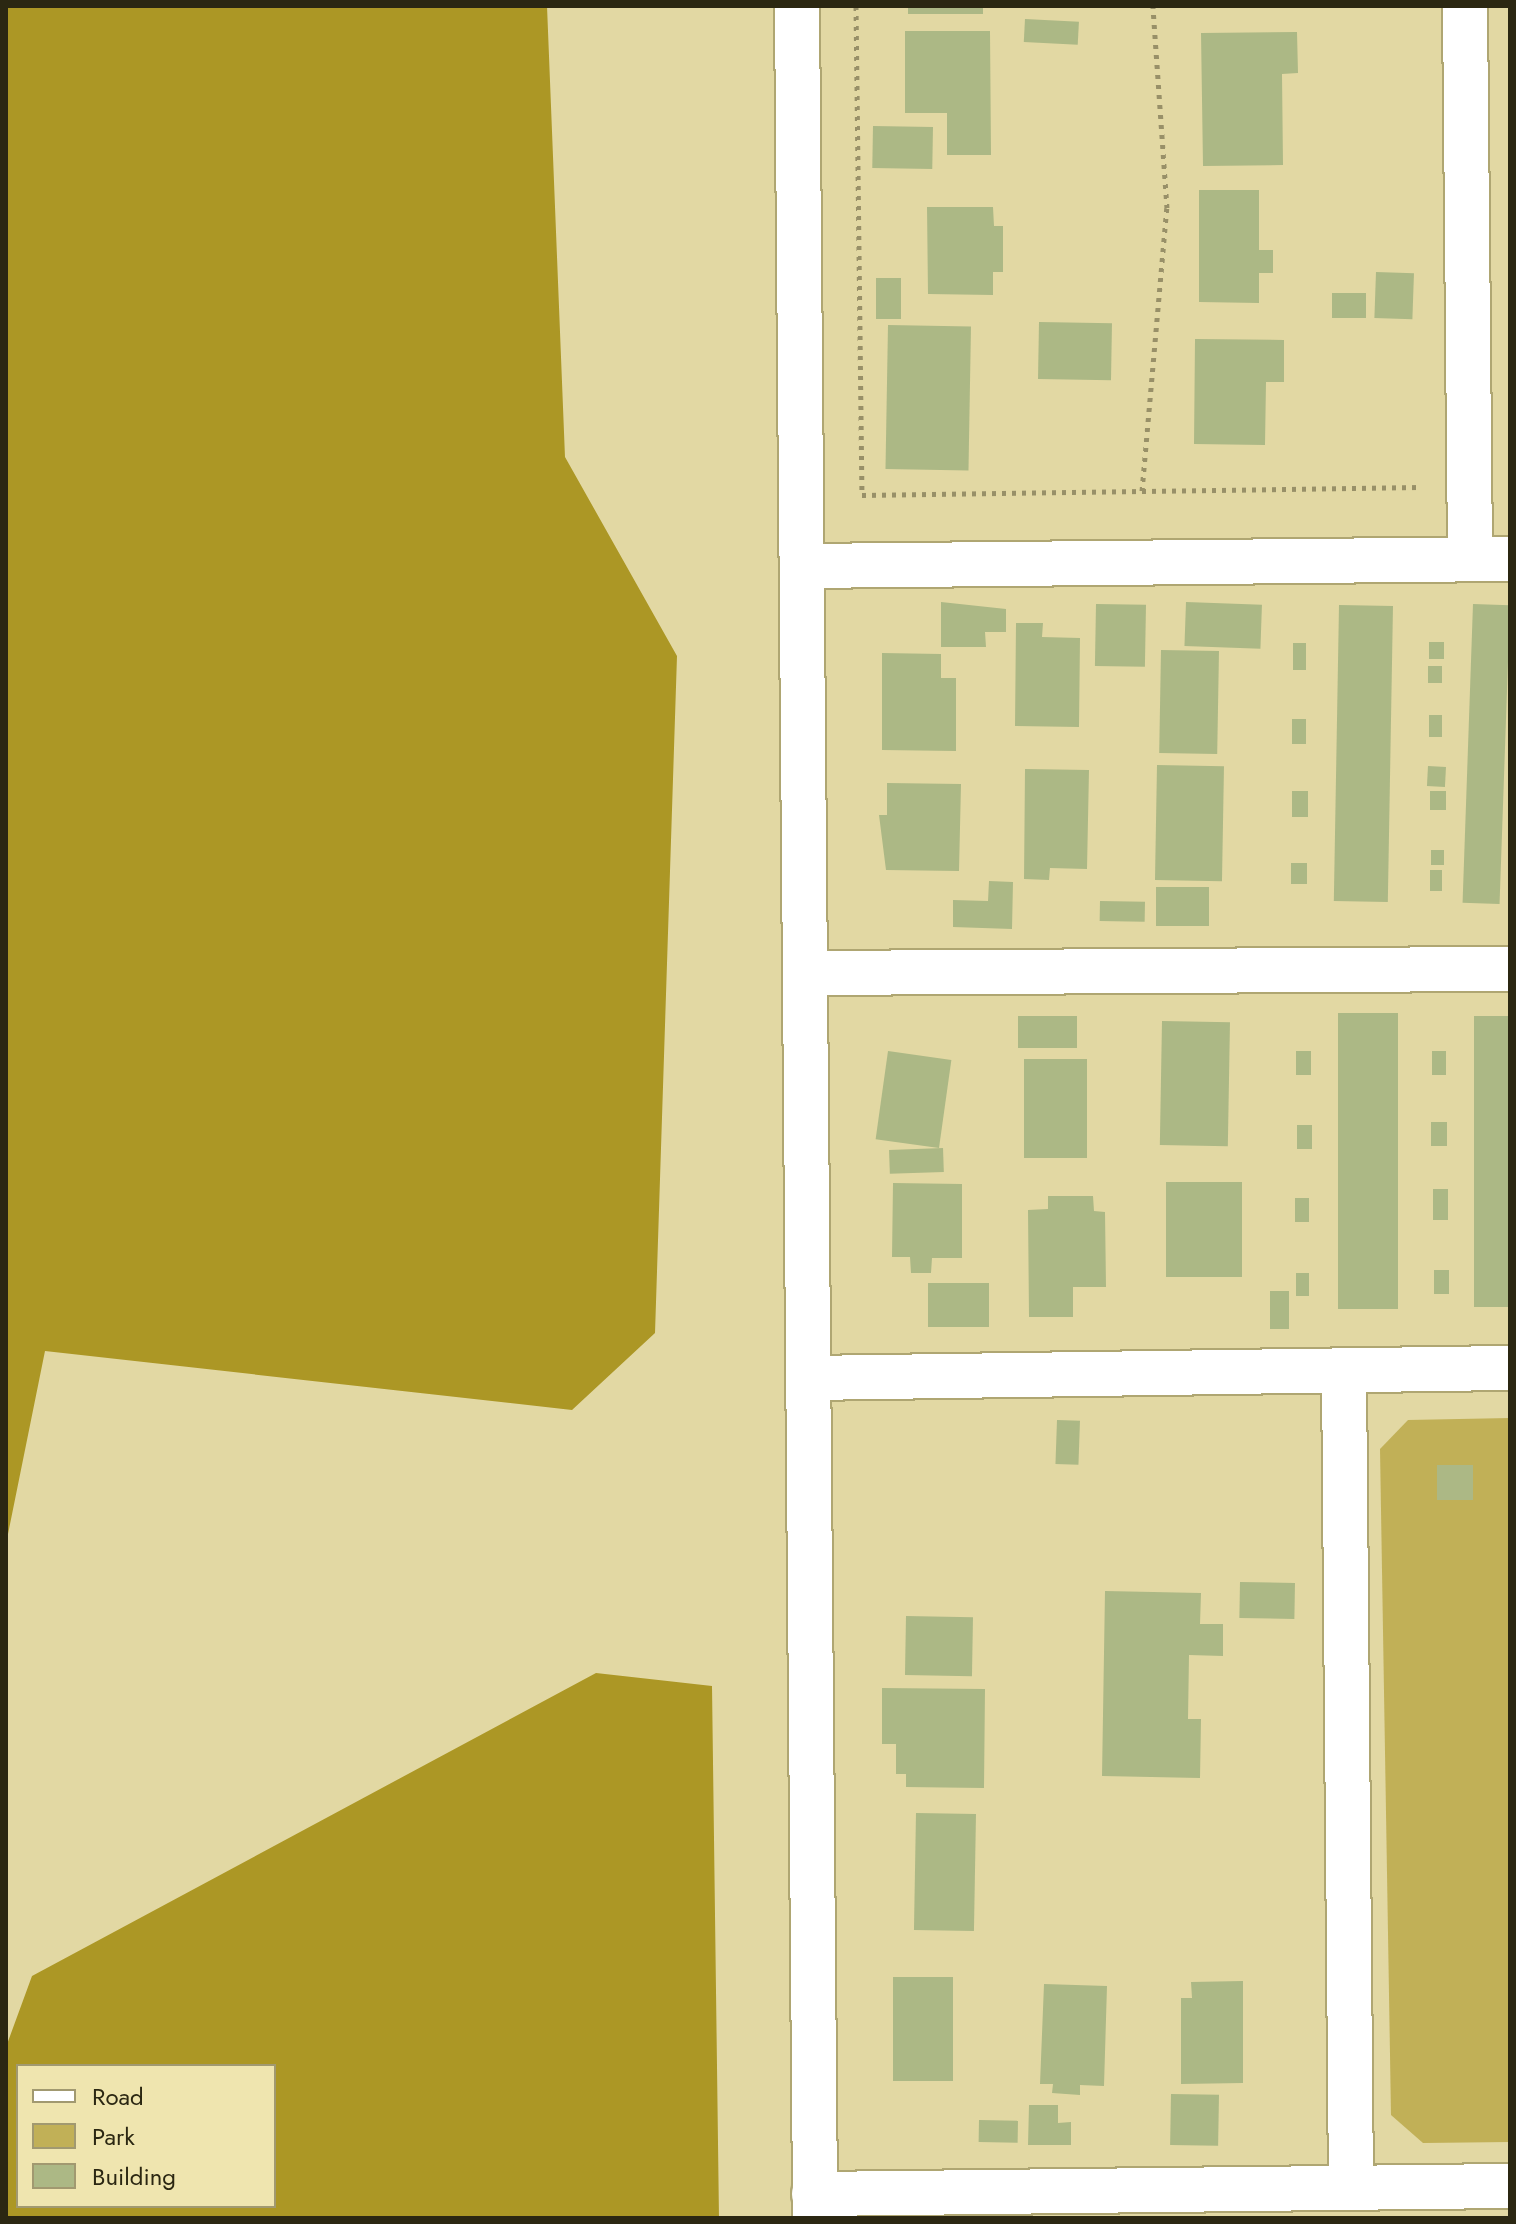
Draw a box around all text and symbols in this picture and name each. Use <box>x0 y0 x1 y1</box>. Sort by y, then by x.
legend <box>16 2064 276 2208</box>
text: Road <box>92 2079 144 2114</box>
text: Park <box>92 2119 135 2154</box>
text: Building <box>92 2159 176 2194</box>

